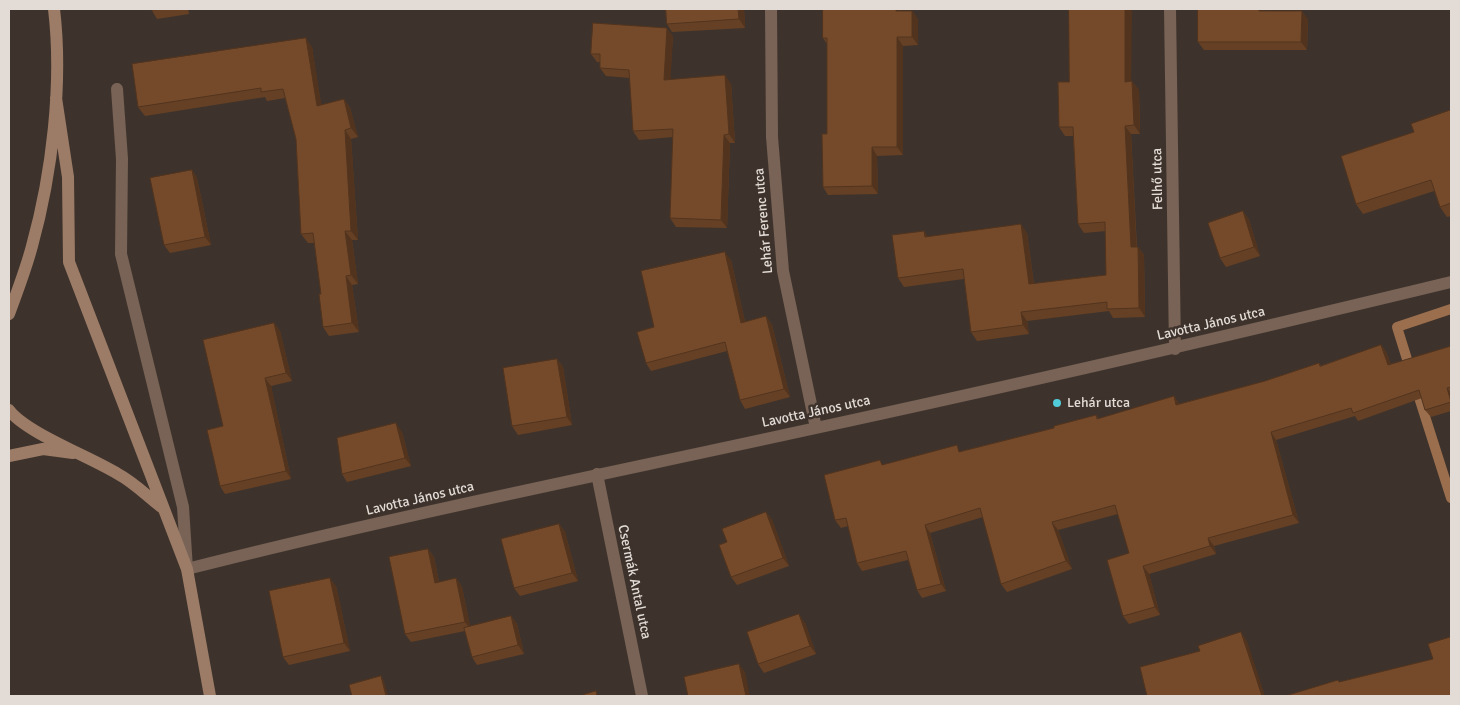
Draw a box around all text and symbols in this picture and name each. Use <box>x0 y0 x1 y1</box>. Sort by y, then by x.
street label: Felhő utca <box>1149 148 1167 210</box>
street label: Lehár Ferenc utca <box>751 167 777 275</box>
street label: Lavotta János utca <box>1155 303 1267 345</box>
street label: Lavotta János utca <box>760 392 872 432</box>
place label: Lehár utca <box>1067 395 1130 411</box>
marker: Lehár utca <box>1051 397 1063 409</box>
street label: Lavotta János utca <box>364 478 476 520</box>
street label: Csermák Antal utca <box>614 523 654 641</box>

